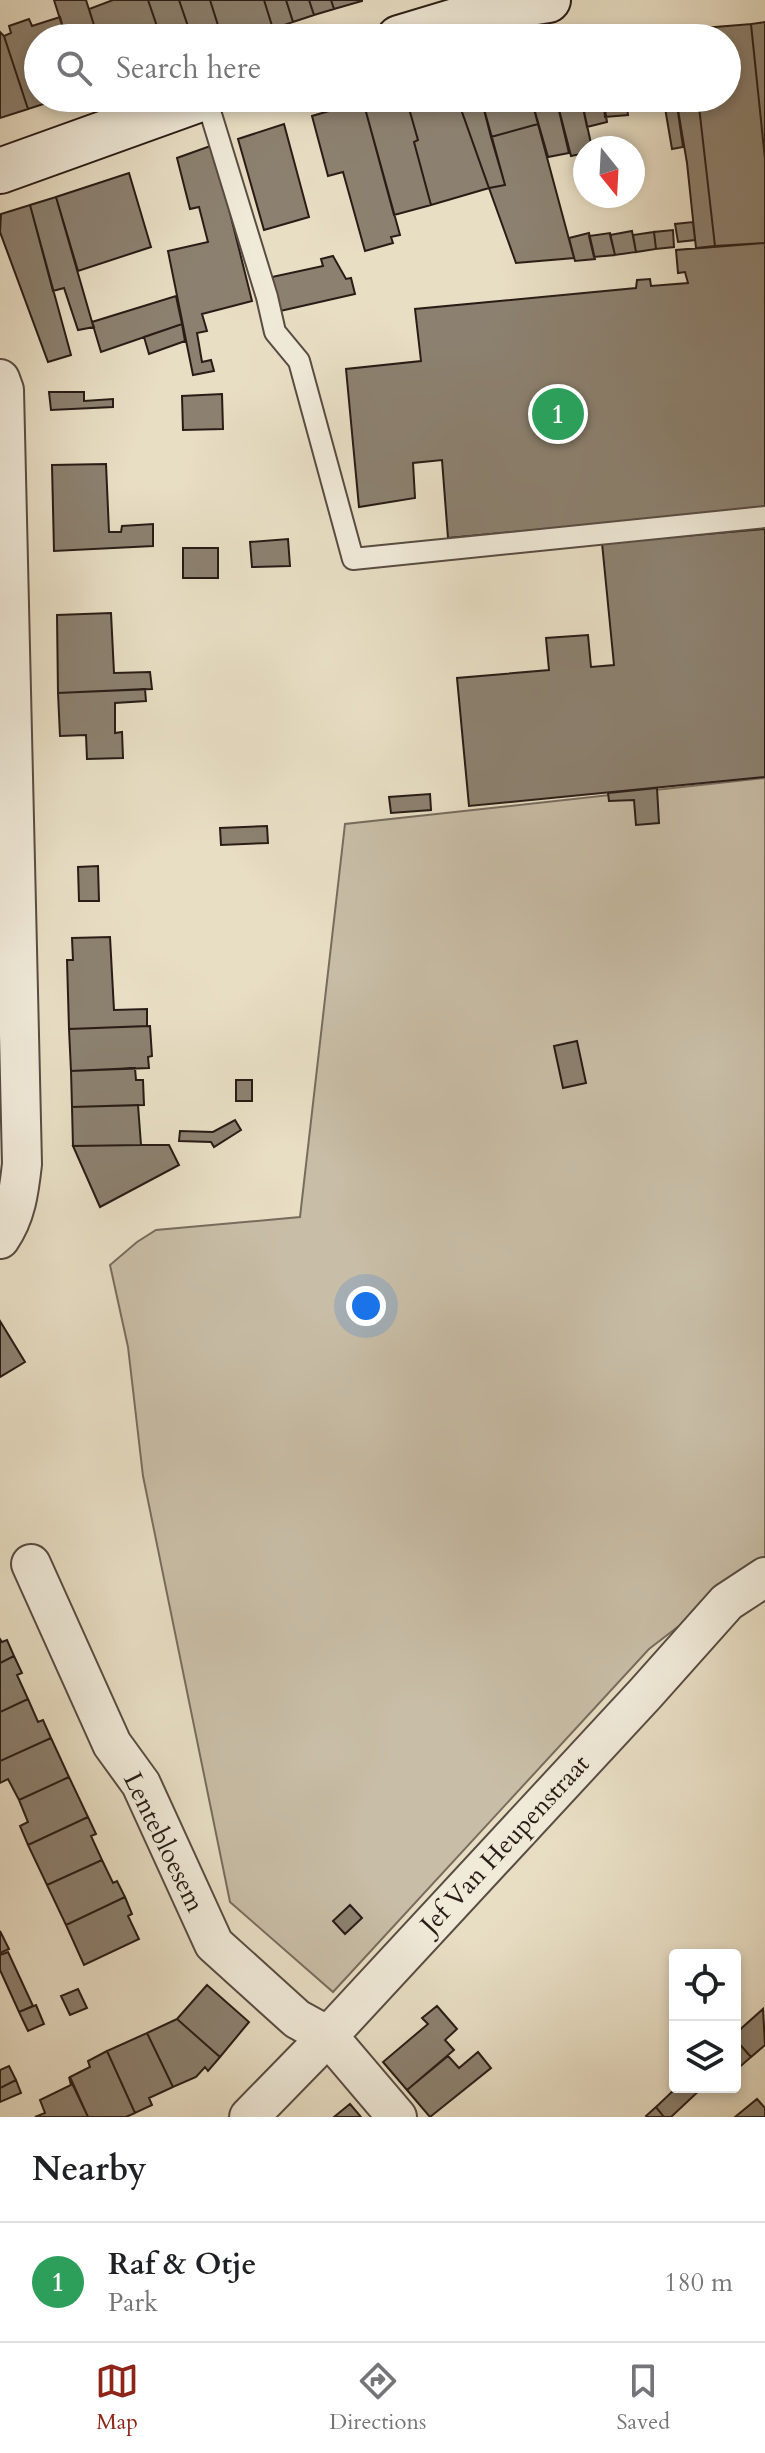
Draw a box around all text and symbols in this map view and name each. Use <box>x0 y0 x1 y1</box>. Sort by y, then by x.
search box <box>24 24 741 112</box>
icon: search <box>52 46 96 90</box>
text: Search here <box>116 48 261 89</box>
north arrow <box>573 136 645 208</box>
pin: 1 <box>532 384 584 444</box>
your location <box>346 1286 386 1326</box>
street label: Jef Van Heupenstraat <box>410 1747 597 1944</box>
street label: Lentebloesem <box>115 1766 213 1918</box>
map controls <box>669 1949 741 2093</box>
button: locate <box>669 1949 741 2021</box>
button: layers <box>669 2021 741 2093</box>
text: Nearby <box>32 2146 147 2192</box>
text: Raf & Otje <box>108 2244 256 2285</box>
text: 1 <box>51 2265 65 2300</box>
text: 180 m <box>664 2265 733 2300</box>
text: Park <box>108 2285 158 2320</box>
tab: Map <box>95 2359 139 2437</box>
tab: Directions <box>329 2359 426 2437</box>
tab: Saved <box>617 2359 670 2437</box>

